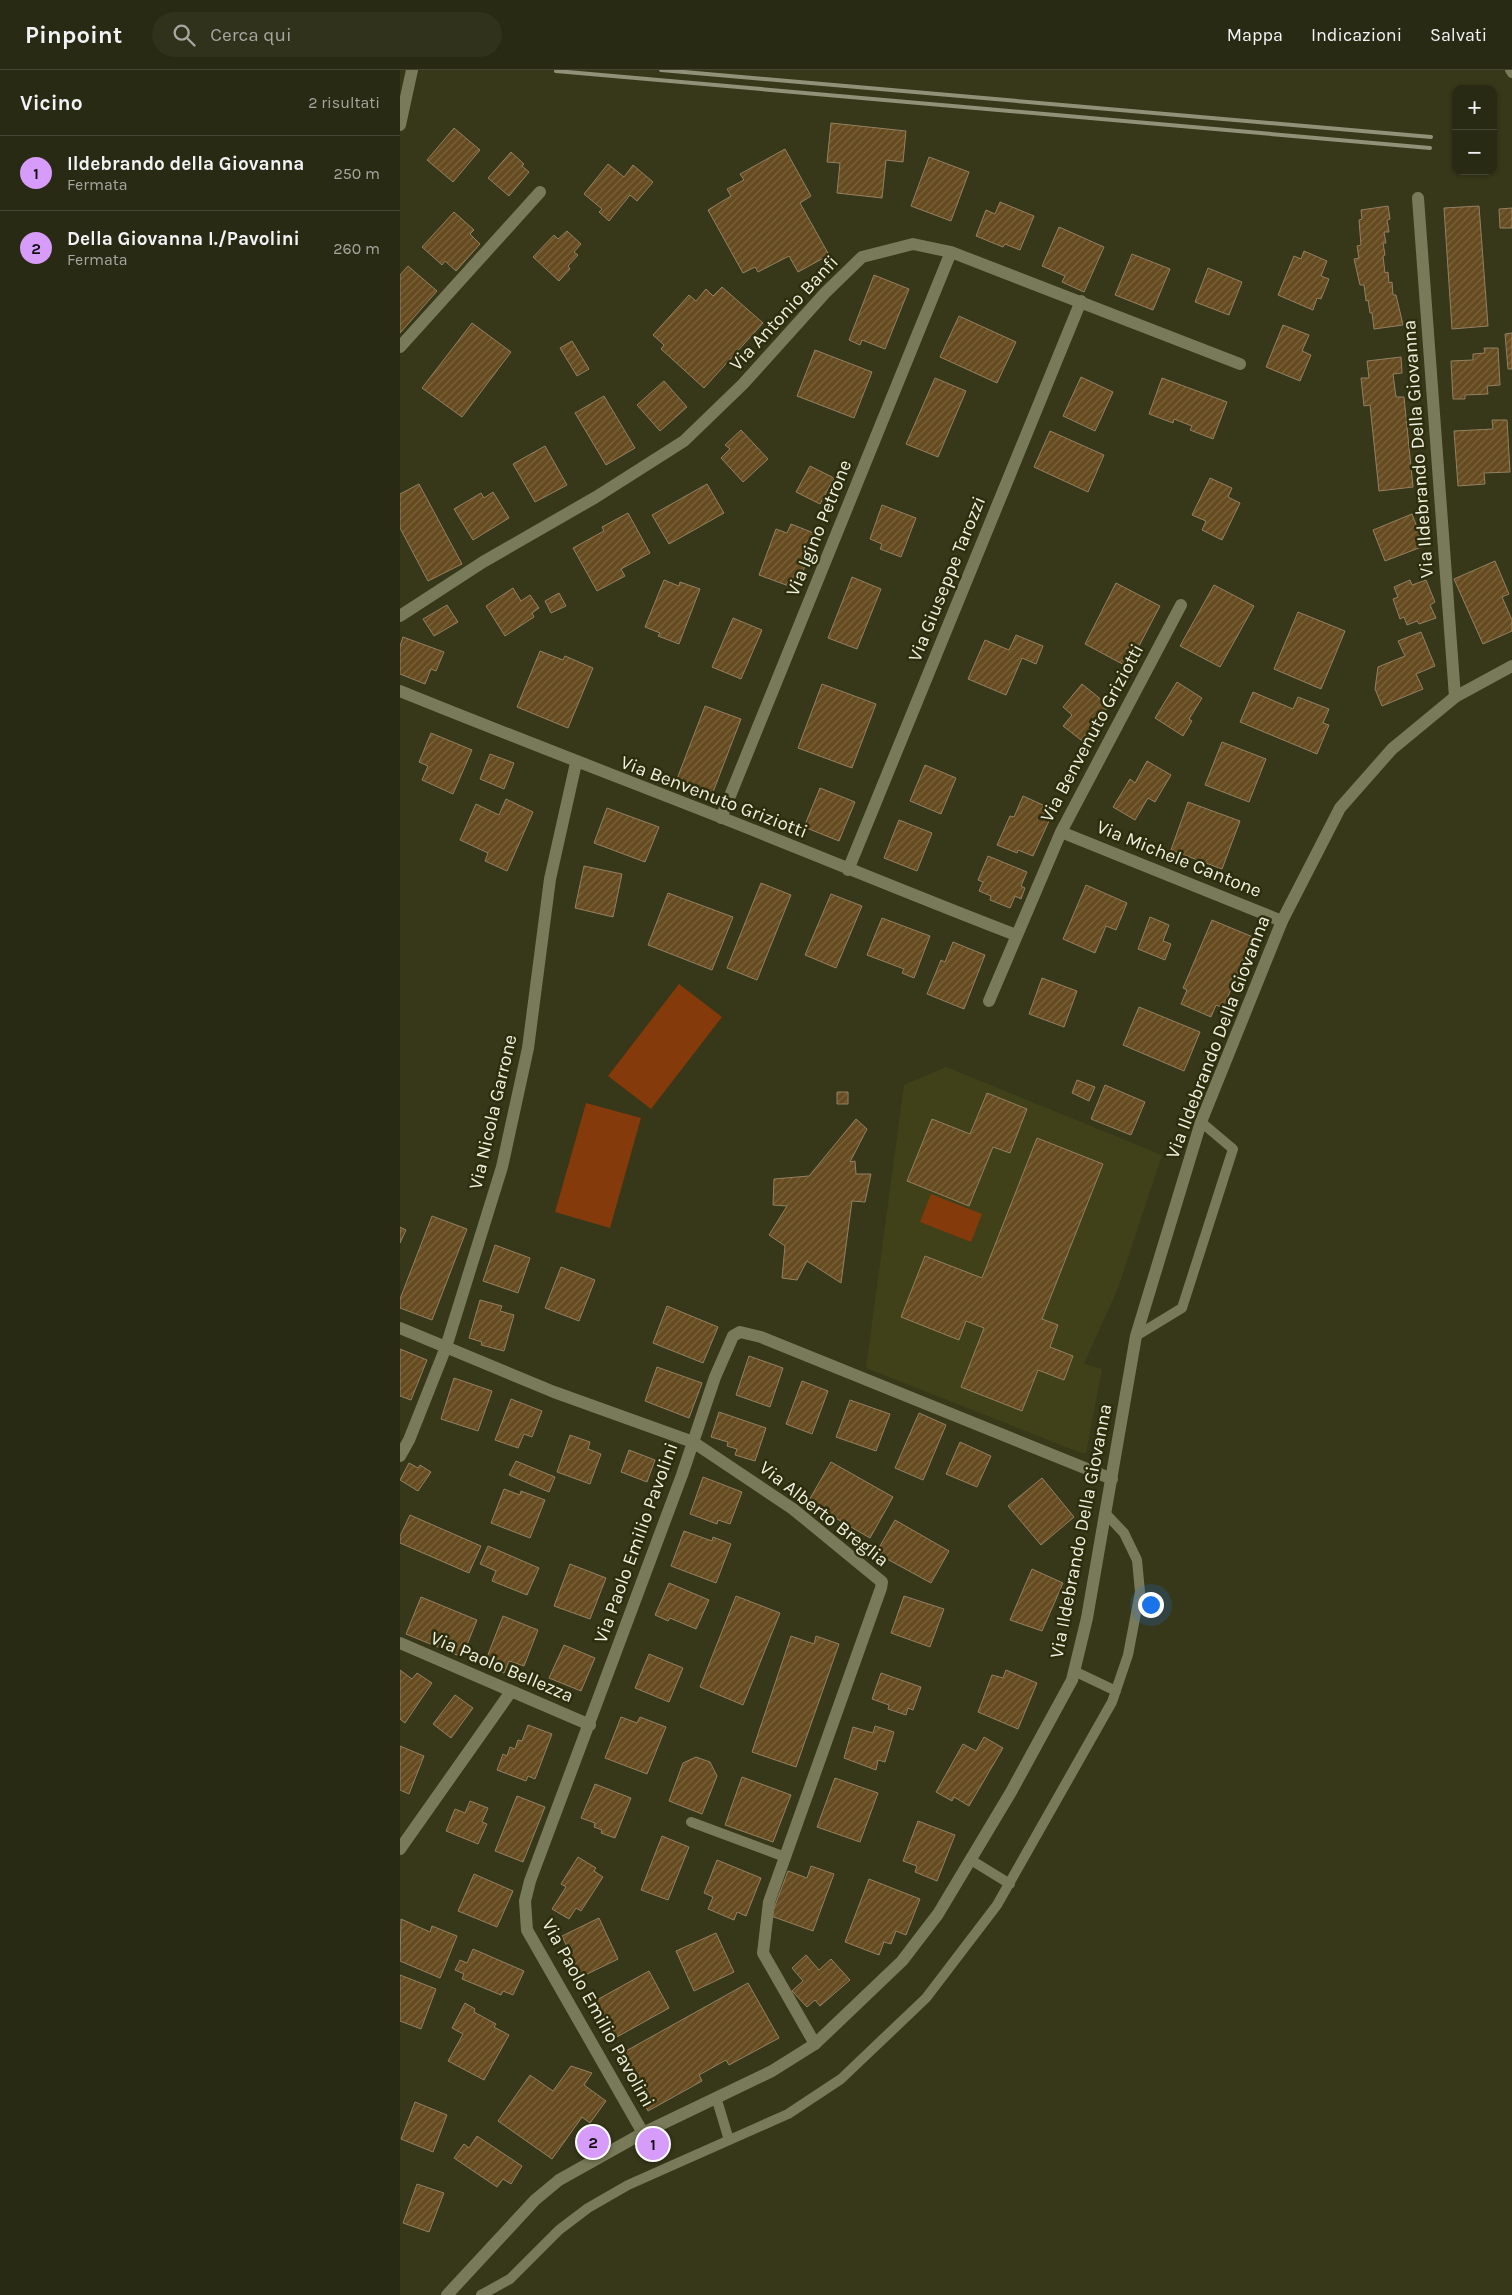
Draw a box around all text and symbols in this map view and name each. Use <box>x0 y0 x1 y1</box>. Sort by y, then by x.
search box <box>152 12 502 57</box>
text: Pinpoint <box>25 21 122 49</box>
icon: search <box>170 21 198 49</box>
text: Cerca qui <box>210 24 292 46</box>
text: Mappa <box>1227 24 1283 46</box>
text: Indicazioni <box>1311 24 1402 46</box>
text: Salvati <box>1430 24 1487 46</box>
map controls <box>1452 85 1497 175</box>
button: + <box>1452 85 1497 130</box>
text: Vicino <box>20 91 83 115</box>
text: 2 risultati <box>308 93 380 112</box>
button: − <box>1452 130 1497 175</box>
text: Ildebrando della Giovanna <box>67 153 304 175</box>
text: 1 <box>33 164 39 183</box>
text: 250 m <box>333 164 380 183</box>
text: Fermata <box>67 175 128 194</box>
text: Della Giovanna I./Pavolini <box>67 228 300 250</box>
text: 2 <box>31 239 41 258</box>
text: 260 m <box>333 239 380 258</box>
text: Fermata <box>67 250 128 269</box>
street label: Via Antonio Banfi <box>725 251 843 375</box>
street label: Via Ildebrando Della Giovanna <box>1398 319 1438 579</box>
street label: Via Igino Petrone <box>782 457 856 599</box>
street label: Via Giuseppe Tarozzi <box>904 493 990 665</box>
street label: Via Benvenuto Griziotti <box>1036 640 1148 826</box>
street label: Via Benvenuto Griziotti <box>617 751 811 843</box>
street label: Via Michele Cantone <box>1093 816 1265 902</box>
street label: Via Ildebrando Della Giovanna <box>1161 912 1275 1162</box>
street label: Via Nicola Garrone <box>464 1032 522 1192</box>
street label: Via Ildebrando Della Giovanna <box>1046 1402 1116 1660</box>
street label: Via Paolo Emilio Pavolini <box>589 1440 683 1646</box>
street label: Via Alberto Breglia <box>755 1457 893 1571</box>
your location <box>1138 1592 1164 1618</box>
street label: Via Paolo Bellezza <box>427 1627 577 1707</box>
street label: Via Paolo Emilio Pavolini <box>537 1915 659 2111</box>
pin: 2 <box>577 2123 609 2161</box>
pin: 1 <box>637 2125 669 2163</box>

